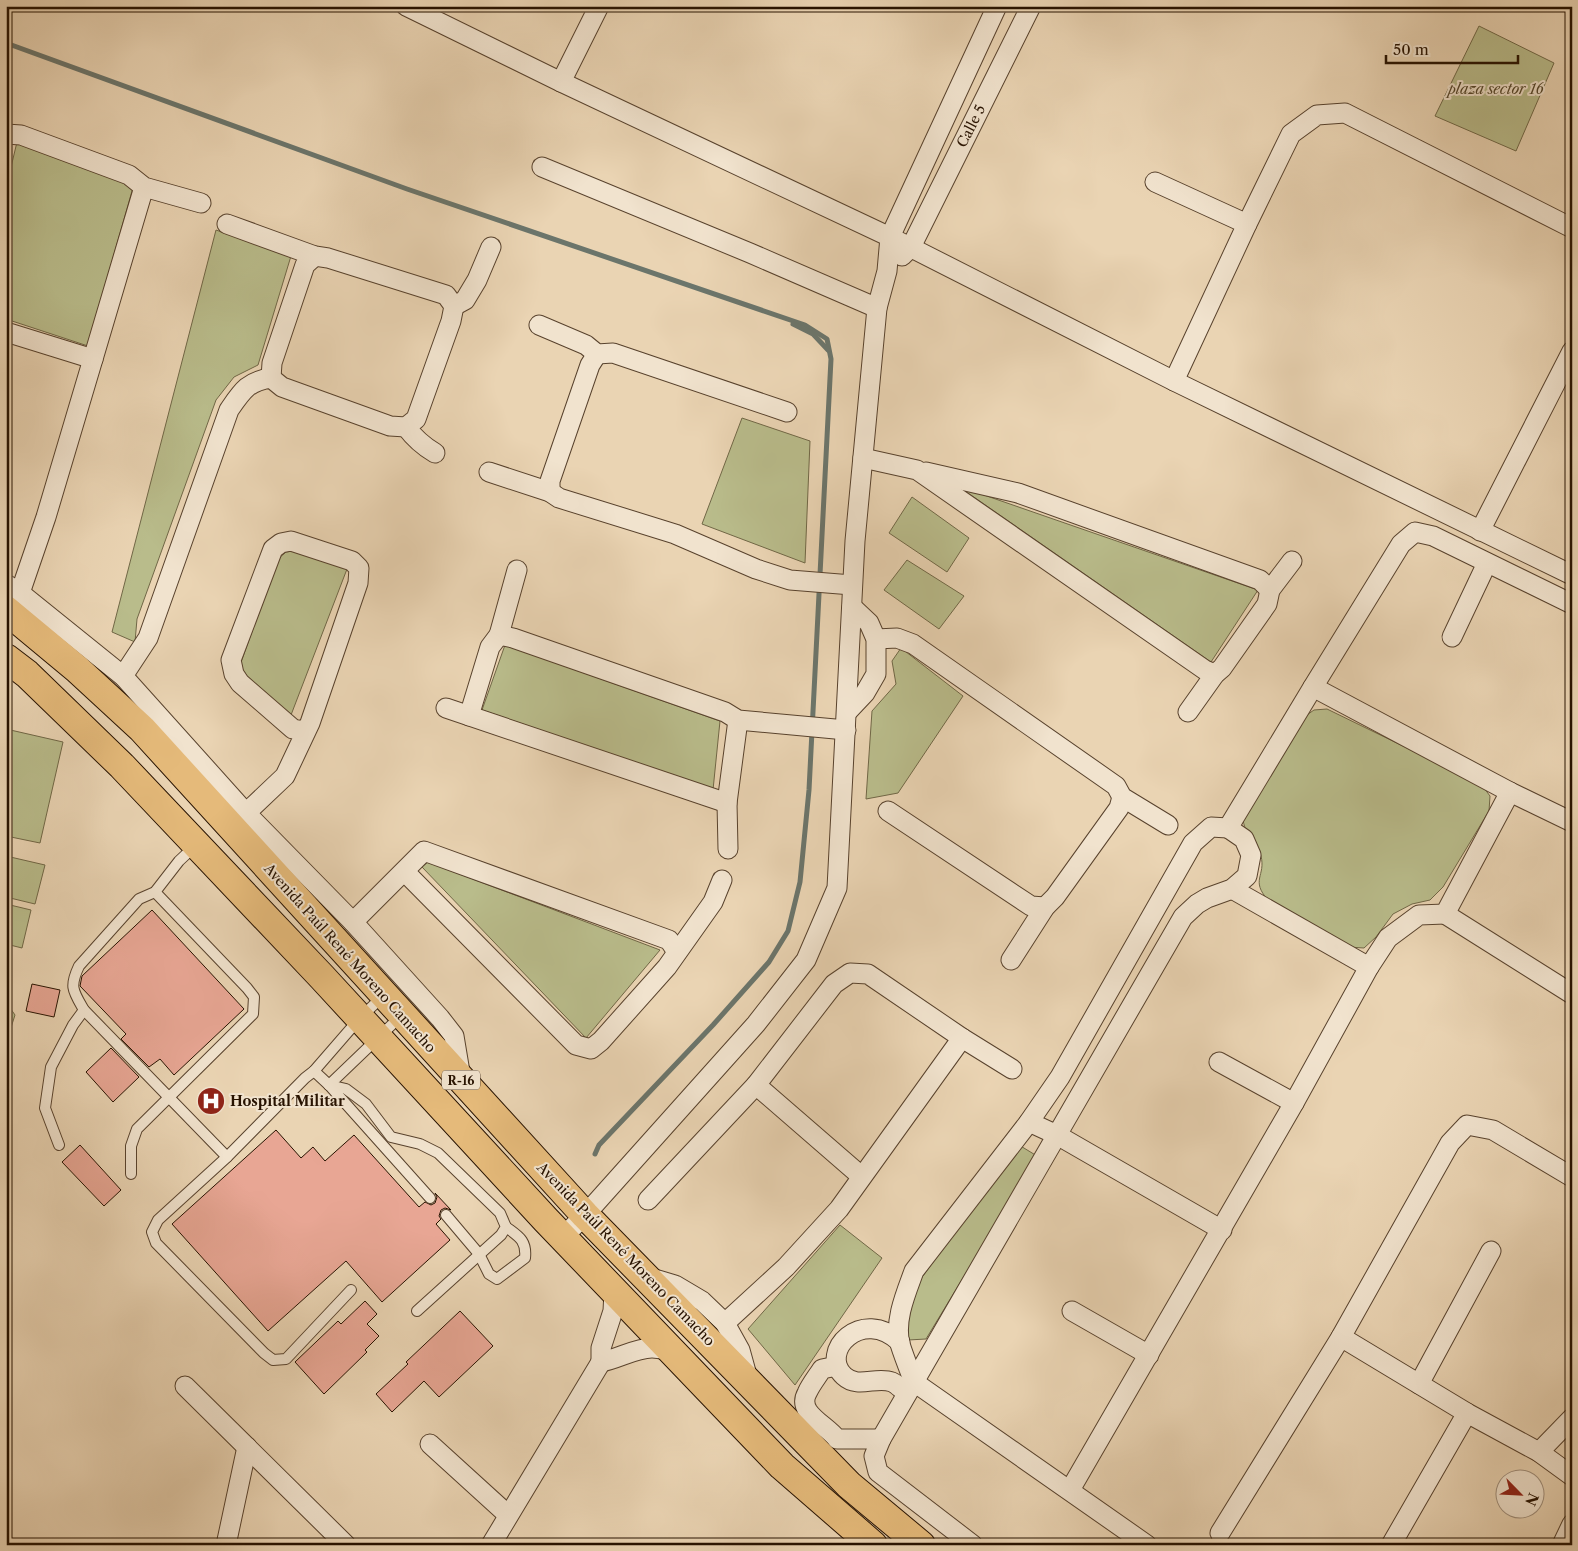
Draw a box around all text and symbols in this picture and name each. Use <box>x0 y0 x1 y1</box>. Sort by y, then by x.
scale bar <box>1386 32 1518 64</box>
text: 50 m <box>1393 40 1429 59</box>
park label: plaza sector 16 <box>1445 80 1545 98</box>
street label: Calle 5 <box>953 102 989 150</box>
street label: Avenida Paúl René Moreno Camacho <box>260 859 440 1056</box>
road number: R-16 <box>442 1070 480 1090</box>
hospital icon: Hospital Militar <box>196 1086 226 1116</box>
place label: Hospital Militar <box>230 1092 345 1110</box>
street label: Avenida Paúl René Moreno Camacho <box>533 1158 719 1350</box>
north arrow <box>1496 1468 1546 1518</box>
text: N <box>1521 1490 1543 1509</box>

